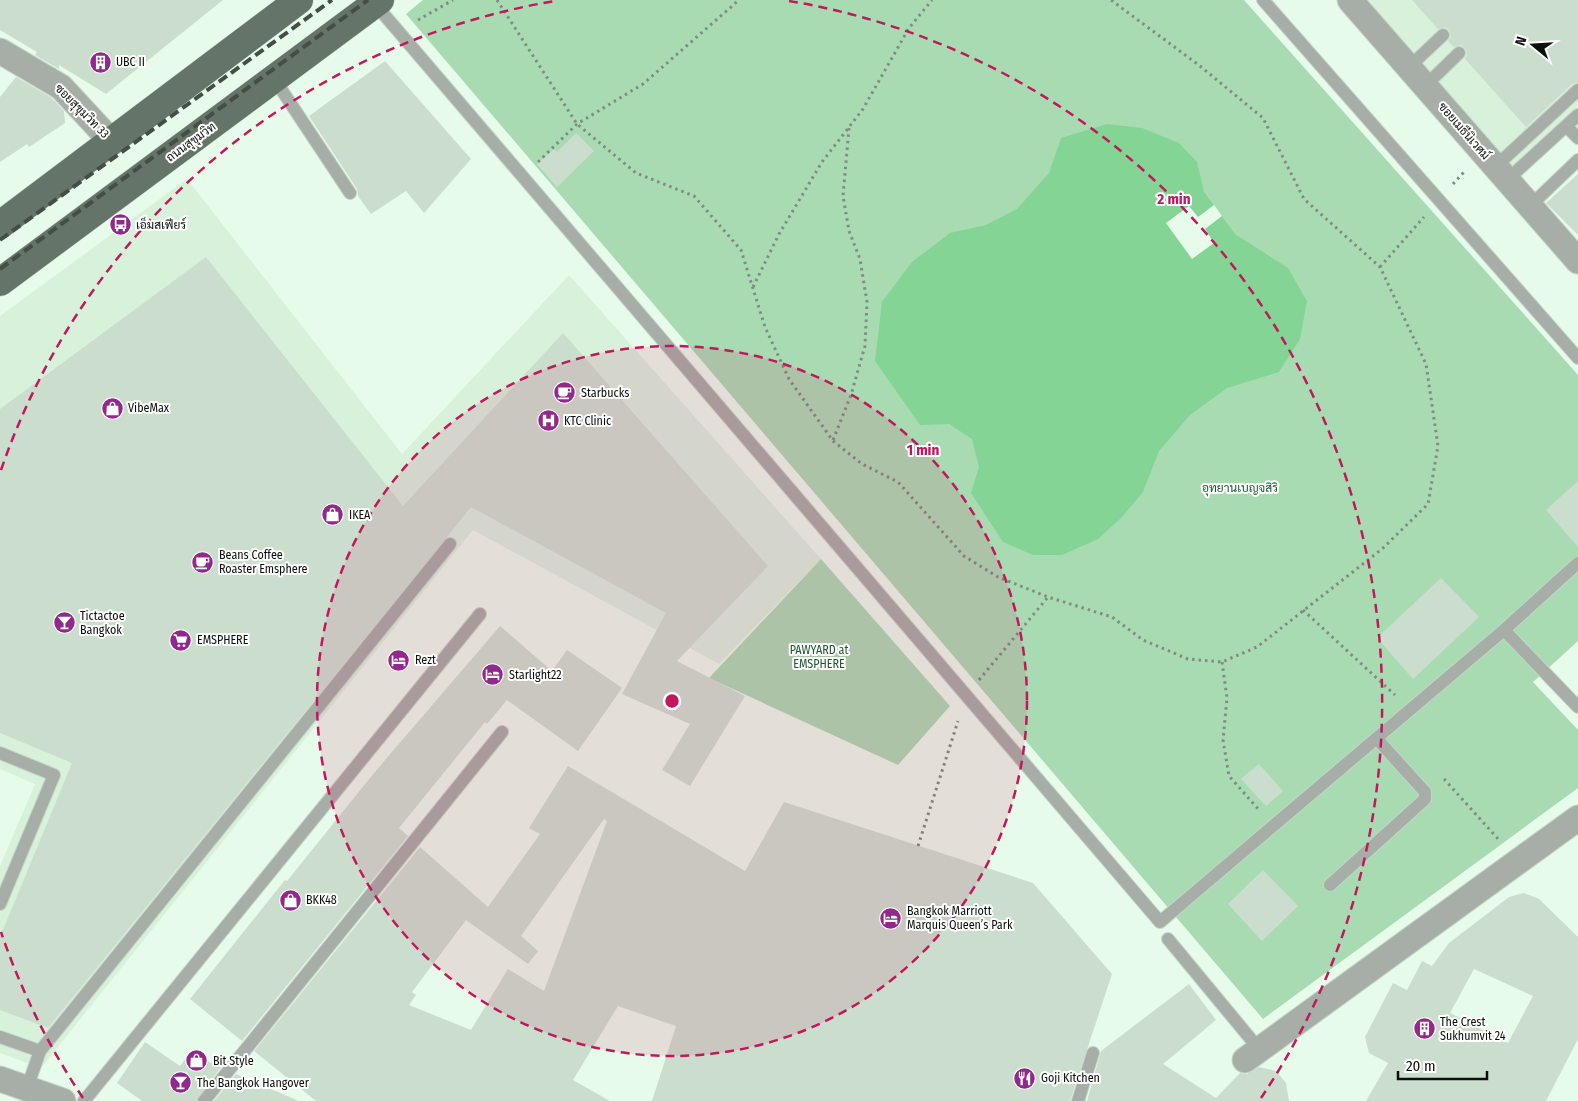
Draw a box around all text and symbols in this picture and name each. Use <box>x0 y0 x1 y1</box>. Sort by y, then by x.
north arrow <box>1508 20 1558 70</box>
text: N <box>1512 35 1530 48</box>
building icon: UBC II <box>88 50 112 74</box>
place label: UBC II <box>116 55 145 69</box>
street label: ซอยสุขุมวิท 33 <box>51 81 112 142</box>
street label: ซอยเมธีนิเวศม์ <box>1435 99 1493 162</box>
street label: ถนนสุขุมวิท <box>164 119 220 166</box>
text: 2 min <box>1156 190 1191 208</box>
bus stop icon: เอ็มสเฟียร์ <box>108 213 132 237</box>
place label: เอ็มสเฟียร์ <box>136 216 186 232</box>
cafe icon: Starbucks <box>553 381 577 405</box>
place label: Starbucks <box>581 386 629 400</box>
shop icon: VibeMax <box>100 396 124 420</box>
place label: VibeMax <box>128 401 170 415</box>
hospital icon: KTC Clinic <box>536 409 560 433</box>
place label: KTC Clinic <box>564 414 611 428</box>
text: 1 min <box>907 441 939 459</box>
park label: อุทยานเบญจสิริ <box>1202 481 1278 497</box>
shop icon: IKEA <box>321 503 345 527</box>
place label: IKEA <box>349 508 371 522</box>
place label: Beans Coffee Roaster Emsphere <box>219 548 308 576</box>
cafe icon: Beans Coffee Roaster Emsphere <box>191 550 215 574</box>
place label: Tictactoe Bangkok <box>80 609 125 637</box>
bar icon: Tictactoe Bangkok <box>52 611 76 635</box>
supermarket icon: EMSPHERE <box>169 628 193 652</box>
place label: EMSPHERE <box>197 633 249 647</box>
park label: PAWYARD at EMSPHERE <box>790 643 848 671</box>
hotel icon: Rezt <box>387 648 411 672</box>
place label: Rezt <box>415 653 436 667</box>
hotel icon: Starlight22 <box>481 663 505 687</box>
place label: Starlight22 <box>509 668 562 682</box>
centre of rings <box>663 692 681 710</box>
shop icon: BKK48 <box>278 888 302 912</box>
place label: BKK48 <box>306 893 337 907</box>
place label: Bangkok Marriott Marquis Queen’s Park <box>907 904 1013 932</box>
hotel icon: Bangkok Marriott Marquis Queen’s Park <box>879 906 903 930</box>
place label: The Crest Sukhumvit 24 <box>1440 1015 1506 1043</box>
building icon: The Crest Sukhumvit 24 <box>1412 1017 1436 1041</box>
scale bar <box>1398 1048 1487 1080</box>
shop icon: Bit Style <box>185 1049 209 1073</box>
place label: Bit Style <box>213 1054 254 1068</box>
text: 20 m <box>1406 1057 1436 1075</box>
restaurant icon: Goji Kitchen <box>1013 1066 1037 1090</box>
bar icon: The Bangkok Hangover <box>169 1071 193 1095</box>
place label: Goji Kitchen <box>1041 1071 1100 1085</box>
place label: The Bangkok Hangover <box>197 1076 310 1090</box>

